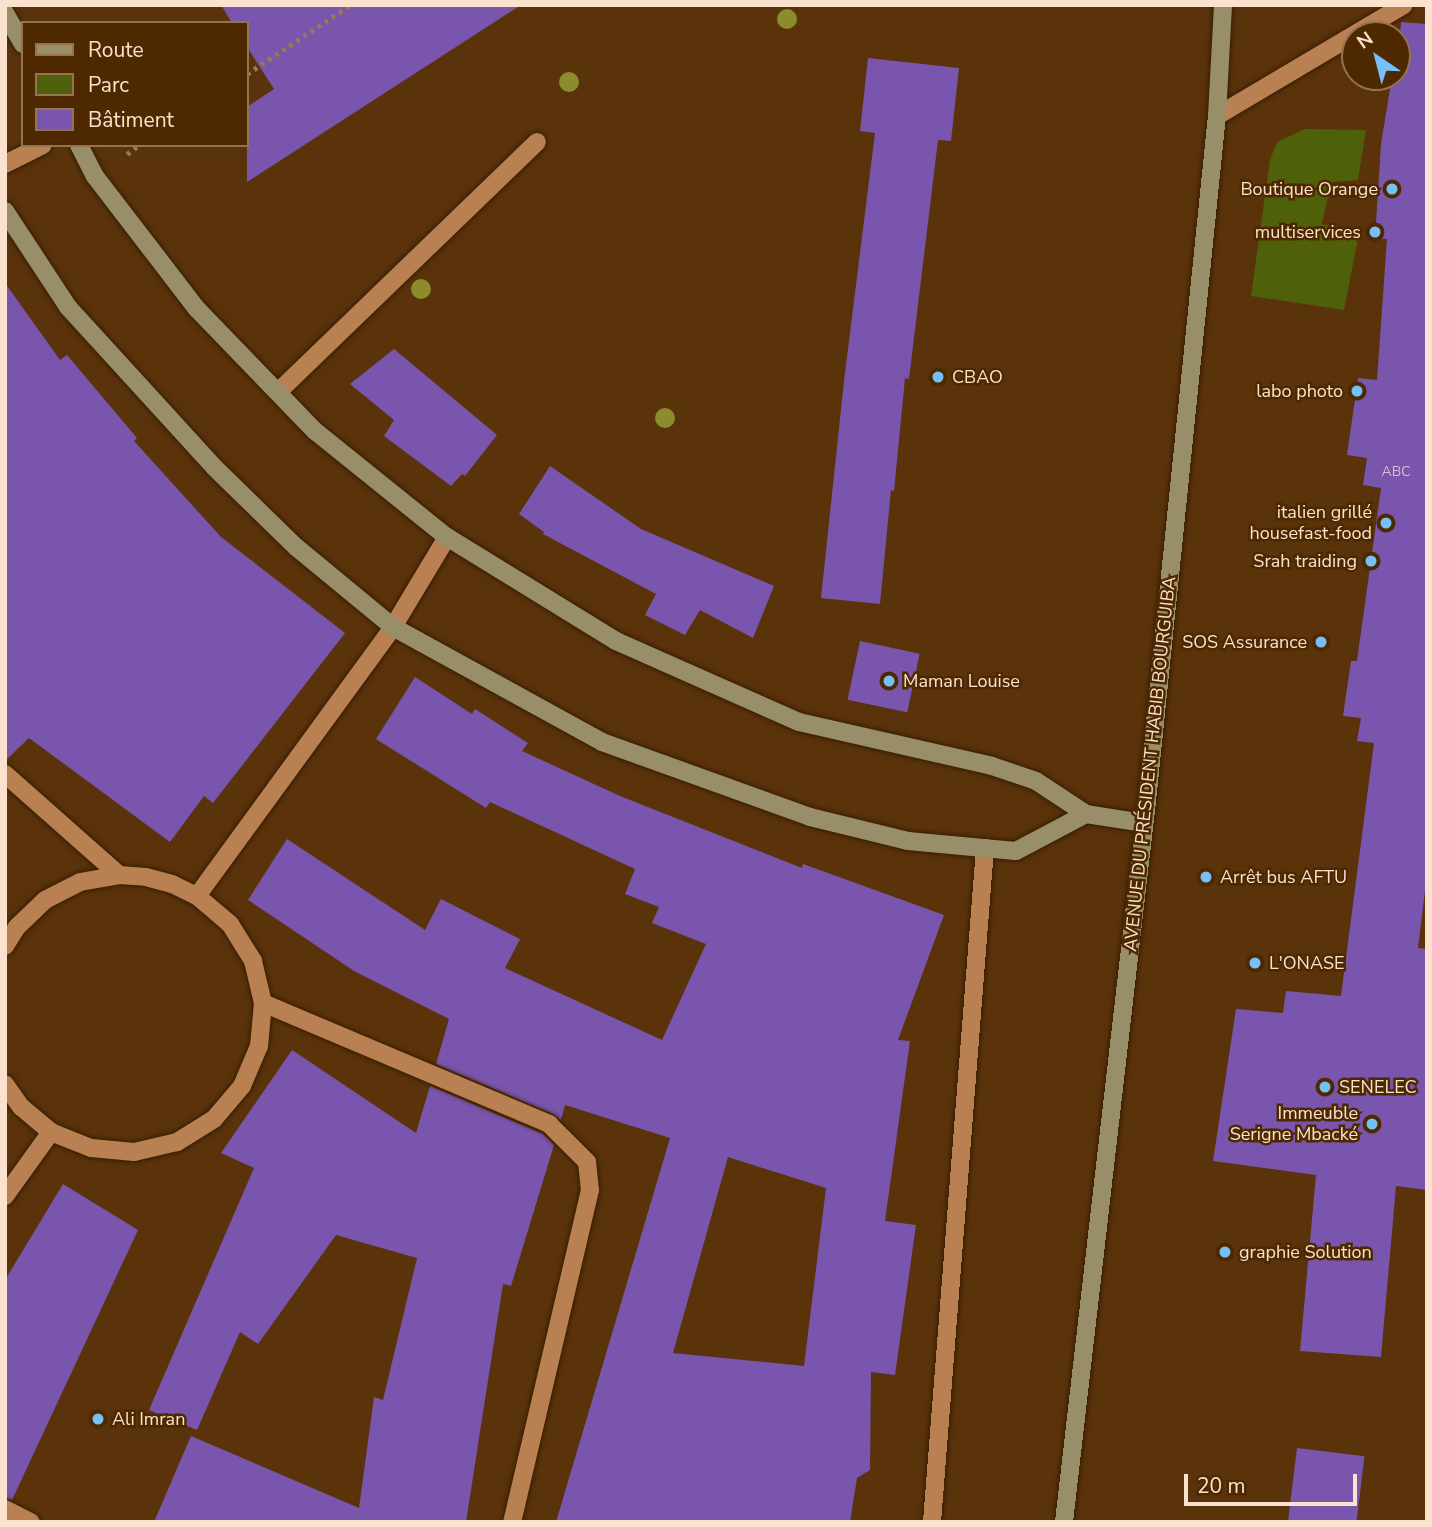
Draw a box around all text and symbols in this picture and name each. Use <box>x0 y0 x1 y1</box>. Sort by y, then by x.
legend <box>21 21 248 147</box>
north arrow <box>1341 21 1411 91</box>
text: N <box>1352 26 1378 55</box>
text: Route <box>88 36 144 64</box>
text: Parc <box>88 71 129 99</box>
text: Bâtiment <box>88 106 174 134</box>
place label: Boutique Orange <box>1240 178 1378 200</box>
marker: Boutique Orange <box>1384 181 1400 197</box>
place label: multiservices <box>1255 221 1361 243</box>
marker: multiservices <box>1367 224 1383 240</box>
place label: CBAO <box>952 366 1003 388</box>
marker: CBAO <box>930 369 946 385</box>
place label: labo photo <box>1256 380 1343 402</box>
marker: labo photo <box>1349 383 1365 399</box>
house number: ABC <box>1381 464 1411 480</box>
place label: italien grillé housefast-food <box>1249 502 1372 544</box>
marker: italien grillé housefast-food <box>1378 515 1394 531</box>
place label: Srah traiding <box>1253 550 1357 572</box>
marker: Srah traiding <box>1363 553 1379 569</box>
street label: AVENUE DU PRÉSIDENT HABIB BOURGUIBA <box>1120 575 1180 953</box>
place label: SOS Assurance <box>1182 631 1307 653</box>
marker: SOS Assurance <box>1313 634 1329 650</box>
place label: Maman Louise <box>903 670 1020 692</box>
marker: Maman Louise <box>881 673 897 689</box>
place label: Arrêt bus AFTU <box>1220 866 1347 888</box>
marker: Arrêt bus AFTU <box>1198 869 1214 885</box>
place label: L'ONASE <box>1269 952 1344 974</box>
marker: L'ONASE <box>1247 955 1263 971</box>
place label: SENELEC <box>1339 1076 1417 1098</box>
marker: SENELEC <box>1317 1079 1333 1095</box>
place label: Immeuble Serigne Mbacké <box>1230 1103 1358 1146</box>
marker: Immeuble Serigne Mbacké <box>1364 1116 1380 1132</box>
place label: graphie Solution <box>1239 1241 1372 1263</box>
marker: graphie Solution <box>1217 1244 1233 1260</box>
place label: Ali Imran <box>112 1408 185 1430</box>
marker: Ali Imran <box>90 1411 106 1427</box>
scale bar <box>1187 1460 1360 1504</box>
text: 20 m <box>1197 1472 1246 1500</box>

